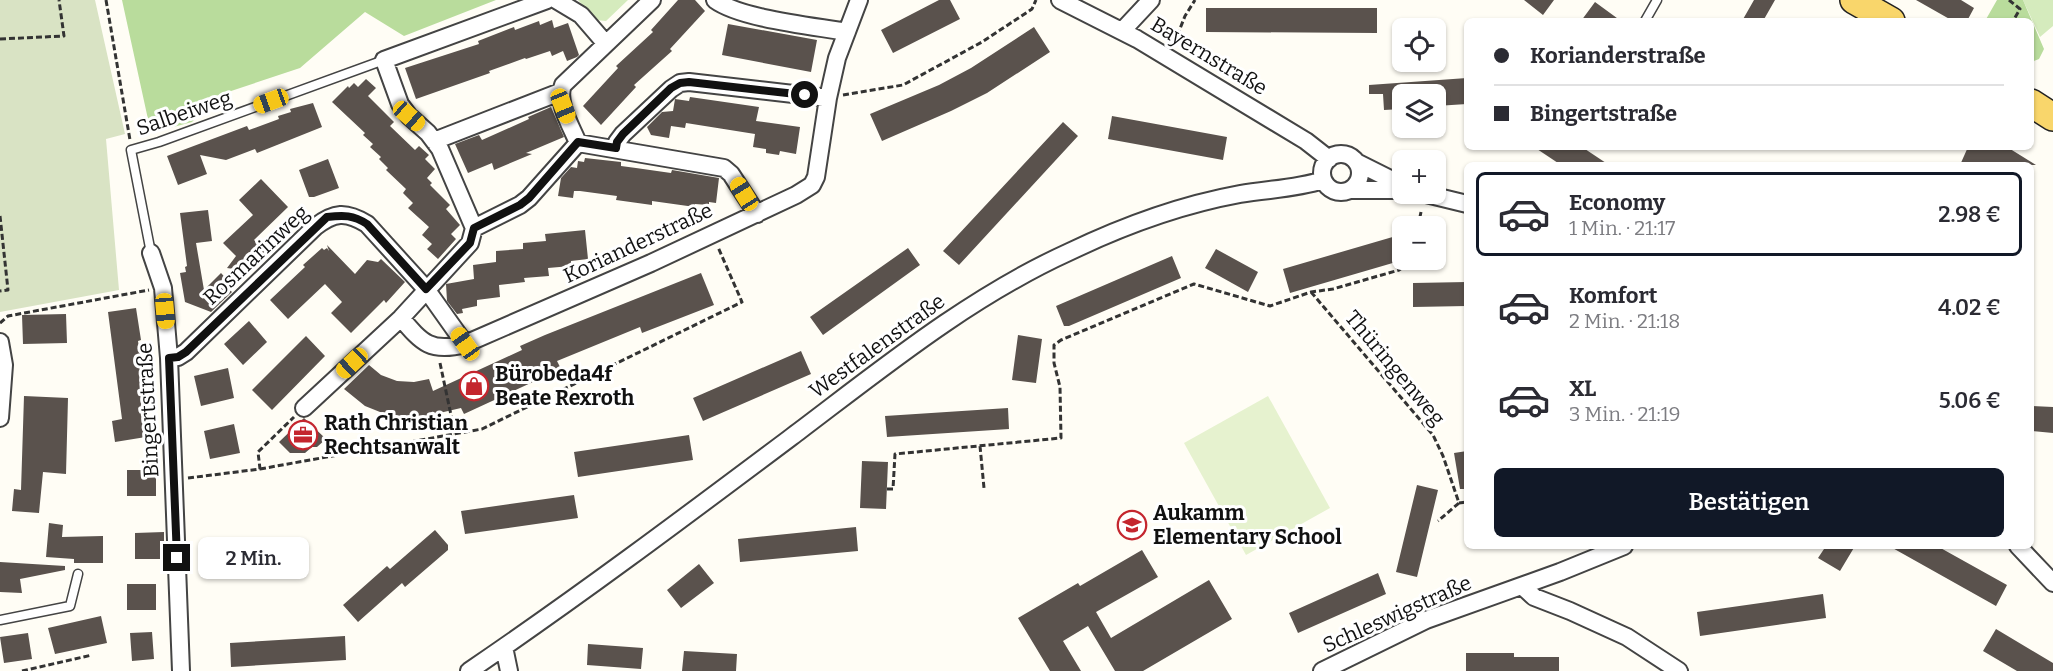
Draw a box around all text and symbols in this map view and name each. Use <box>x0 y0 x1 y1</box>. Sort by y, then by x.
street label: Bayernstraße <box>1146 11 1272 101</box>
map controls <box>1392 18 1446 270</box>
button: locate <box>1392 18 1446 72</box>
text: Korianderstraße <box>1530 42 1706 69</box>
route start <box>791 81 818 108</box>
button: layers <box>1392 84 1446 138</box>
street label: Salbeiweg <box>133 85 235 141</box>
car <box>251 86 291 116</box>
car <box>548 86 578 126</box>
car <box>390 97 428 135</box>
text: Bingertstraße <box>1530 100 1677 127</box>
button: + <box>1392 150 1446 204</box>
car <box>727 174 761 214</box>
icon: car <box>1497 187 1551 241</box>
text: Economy <box>1569 189 1665 216</box>
street label: Korianderstraße <box>559 197 717 289</box>
street label: Rosmarinweg <box>198 199 314 310</box>
text: 2.98 € <box>1938 201 2001 228</box>
button: − <box>1392 216 1446 270</box>
text: 1 Min. · 21:17 <box>1569 216 1675 240</box>
icon: car <box>1497 280 1551 334</box>
text: Komfort <box>1569 282 1658 309</box>
street label: Westfalenstraße <box>804 288 950 404</box>
car <box>154 292 176 330</box>
text: 4.02 € <box>1938 294 2001 321</box>
street label: Thüringenweg <box>1339 305 1451 431</box>
text: 2 Min. · 21:18 <box>1569 309 1680 333</box>
car <box>447 324 483 364</box>
street label: Bingertstraße <box>131 342 165 478</box>
car <box>333 344 371 382</box>
place label: Bürobeda4f Beate Rexroth <box>495 361 635 411</box>
shop icon: Bürobeda4f Beate Rexroth <box>458 370 490 402</box>
icon: car <box>1497 373 1551 427</box>
text: XL <box>1569 375 1596 402</box>
text: 5.06 € <box>1939 387 2001 414</box>
text: 3 Min. · 21:19 <box>1569 402 1680 426</box>
place label: Rath Christian Rechtsanwalt <box>324 410 468 460</box>
office icon: Rath Christian Rechtsanwalt <box>287 419 319 451</box>
button: Bestätigen <box>1494 468 2004 537</box>
place label: Aukamm Elementary School <box>1153 500 1342 550</box>
school or university icon: Aukamm Elementary School <box>1116 509 1148 541</box>
callout: 2 Min. <box>198 537 309 579</box>
route end <box>163 544 190 571</box>
text: 2 Min. <box>225 546 282 570</box>
street label: Schleswigstraße <box>1319 570 1475 658</box>

